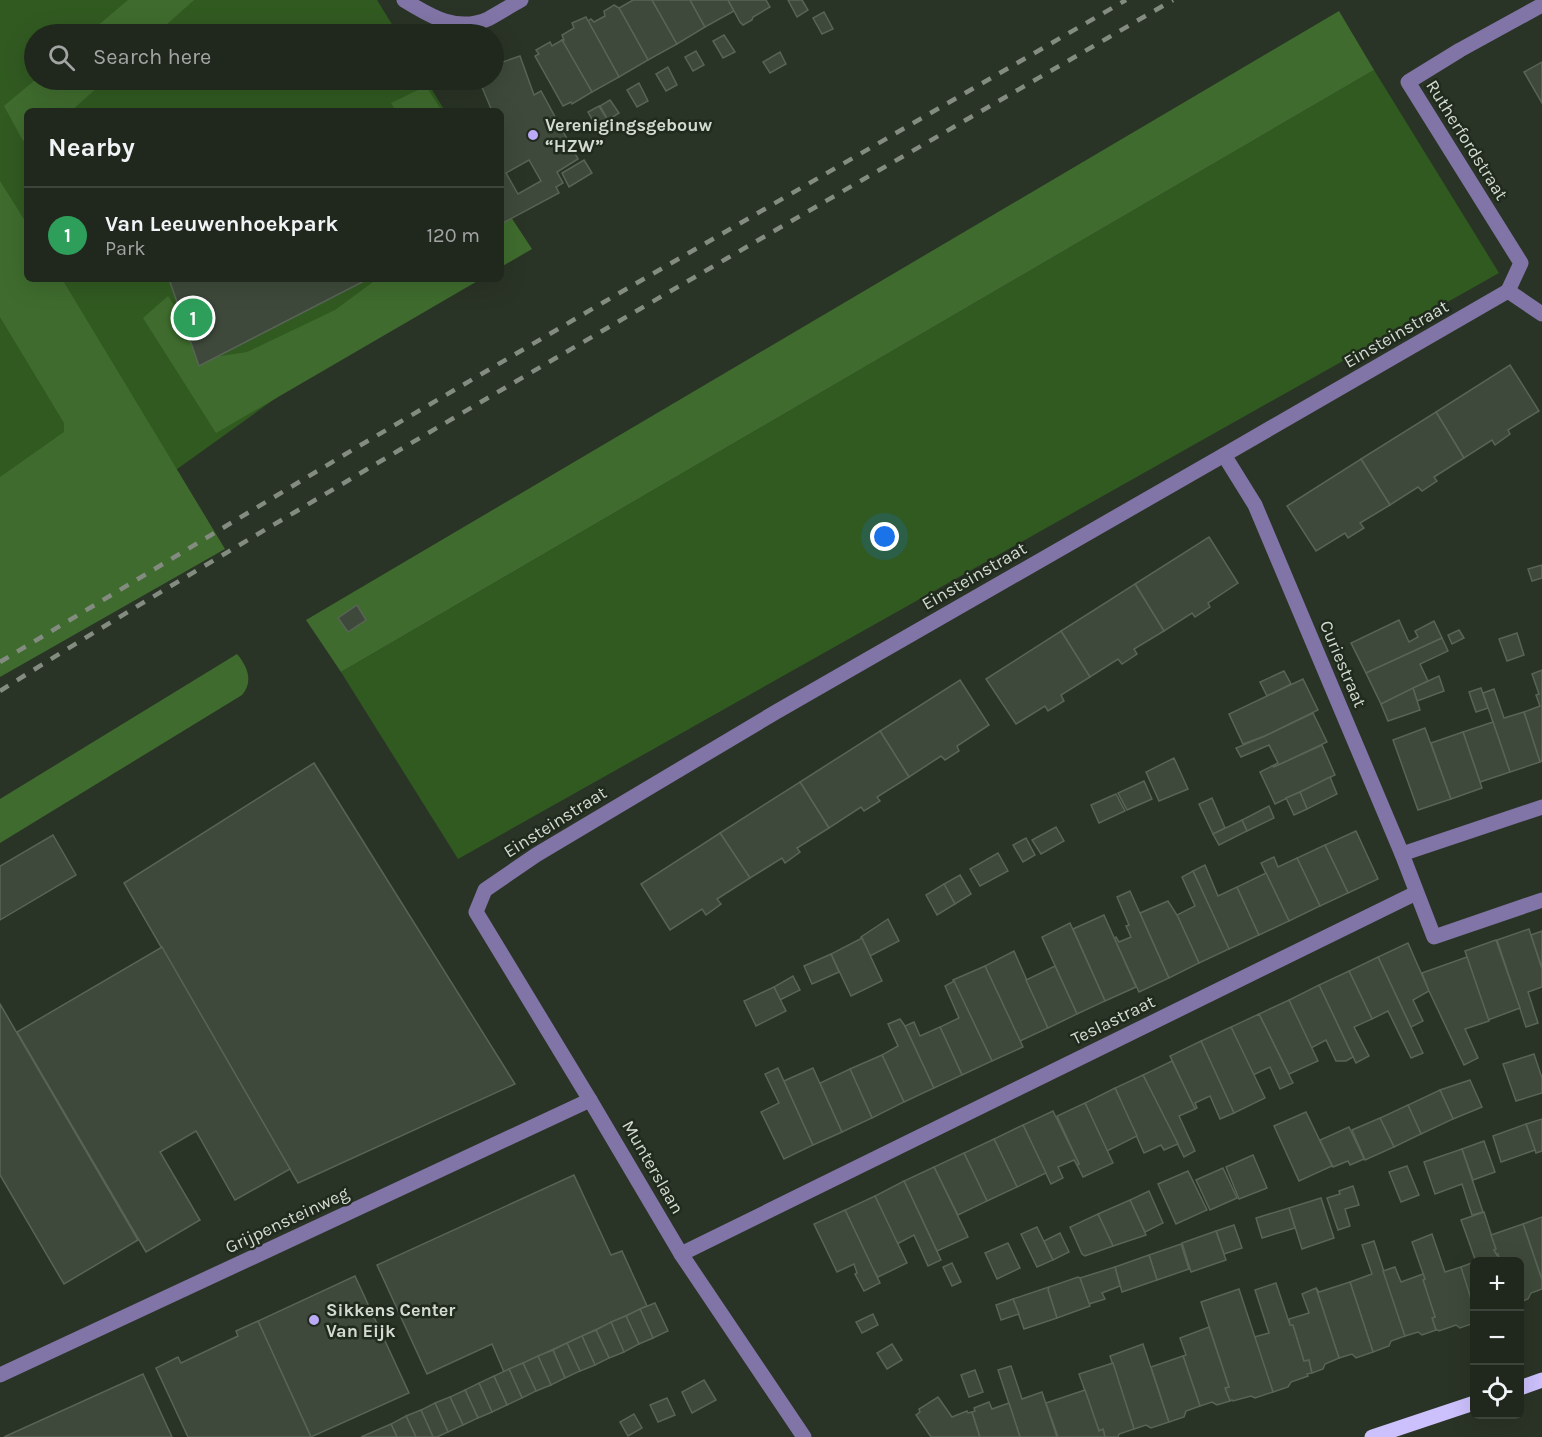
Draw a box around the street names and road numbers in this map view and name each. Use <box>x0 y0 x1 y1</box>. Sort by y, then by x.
street label: Rutherfordstraat <box>1421 76 1513 204</box>
street label: Einsteinstraat <box>1340 295 1453 373</box>
street label: Einsteinstraat <box>918 537 1031 615</box>
street label: Curiestraat <box>1315 617 1371 711</box>
street label: Einsteinstraat <box>499 781 611 862</box>
street label: Teslastraat <box>1067 990 1159 1050</box>
street label: Munterslaan <box>617 1116 689 1218</box>
street label: Grijpensteinweg <box>222 1182 352 1258</box>

